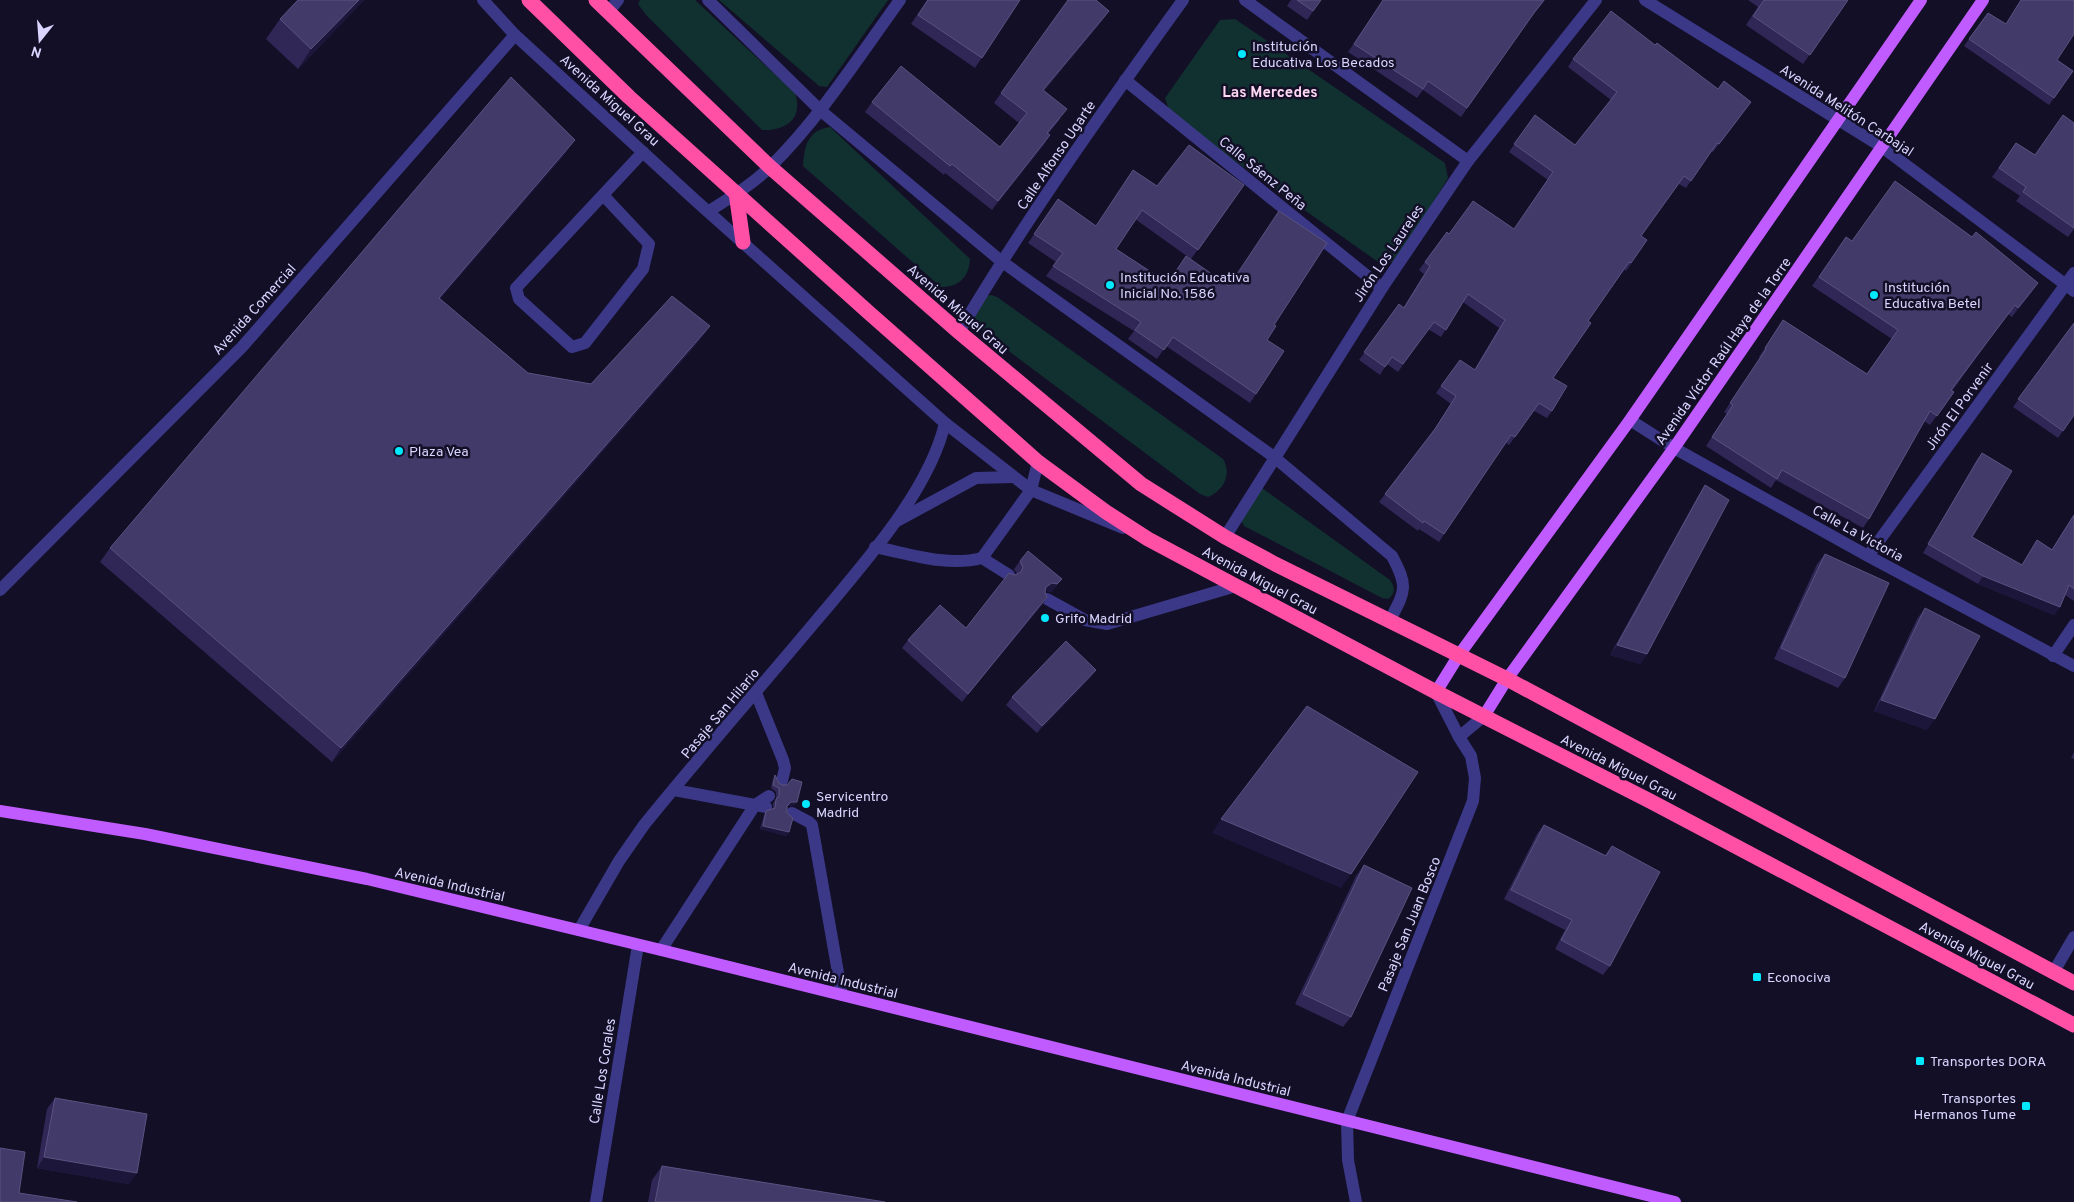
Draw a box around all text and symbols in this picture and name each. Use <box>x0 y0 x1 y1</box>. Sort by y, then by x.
north arrow <box>15 15 65 65</box>
place label: Institución Educativa Los Becados <box>1252 39 1395 72</box>
text: N <box>29 41 44 61</box>
marker: Institución Educativa Los Becados <box>1236 48 1248 60</box>
street label: Avenida Miguel Grau <box>556 52 662 150</box>
street label: Avenida Melitón Carbajal <box>1776 62 1916 161</box>
district label: Las Mercedes <box>1222 84 1318 103</box>
street label: Calle Alfonso Ugarte <box>1014 98 1100 214</box>
street label: Calle Sáenz Peña <box>1215 134 1309 215</box>
street label: Jirón Los Laureles <box>1350 202 1428 306</box>
street label: Avenida Víctor Raúl Haya de la Torre <box>1653 255 1796 449</box>
street label: Avenida Comercial <box>210 261 301 359</box>
street label: Avenida Miguel Grau <box>903 262 1011 359</box>
place label: Institución Educativa Inicial No. 1586 <box>1120 270 1250 303</box>
marker: Institución Educativa Inicial No. 1586 <box>1104 279 1116 291</box>
place label: Institución Educativa Betel <box>1884 280 1981 313</box>
marker: Institución Educativa Betel <box>1868 289 1880 301</box>
street label: Jirón El Porvenir <box>1923 359 1998 454</box>
place label: Plaza Vea <box>409 444 469 461</box>
marker: Plaza Vea <box>393 445 405 457</box>
street label: Calle La Victoria <box>1809 502 1906 566</box>
street label: Avenida Miguel Grau <box>1199 544 1320 619</box>
place label: Grifo Madrid <box>1055 611 1132 628</box>
marker: Grifo Madrid <box>1039 612 1051 624</box>
street label: Pasaje San Hilario <box>678 665 764 763</box>
street label: Avenida Miguel Grau <box>1557 732 1679 805</box>
place label: Servicentro Madrid <box>816 789 888 822</box>
marker: Servicentro Madrid <box>800 798 812 810</box>
street label: Pasaje San Juan Bosco <box>1375 854 1445 995</box>
street label: Avenida Industrial <box>393 865 506 906</box>
street label: Avenida Miguel Grau <box>1916 919 2037 994</box>
street label: Avenida Industrial <box>786 960 899 1003</box>
place label: Econociva <box>1767 970 1831 987</box>
marker: Econociva <box>1751 971 1763 983</box>
street label: Calle Los Corales <box>587 1017 620 1125</box>
place label: Transportes DORA <box>1930 1054 2046 1071</box>
marker: Transportes DORA <box>1914 1055 1926 1067</box>
street label: Avenida Industrial <box>1179 1058 1292 1101</box>
place label: Transportes Hermanos Tume <box>1913 1091 2016 1124</box>
marker: Transportes Hermanos Tume <box>2020 1100 2032 1112</box>

